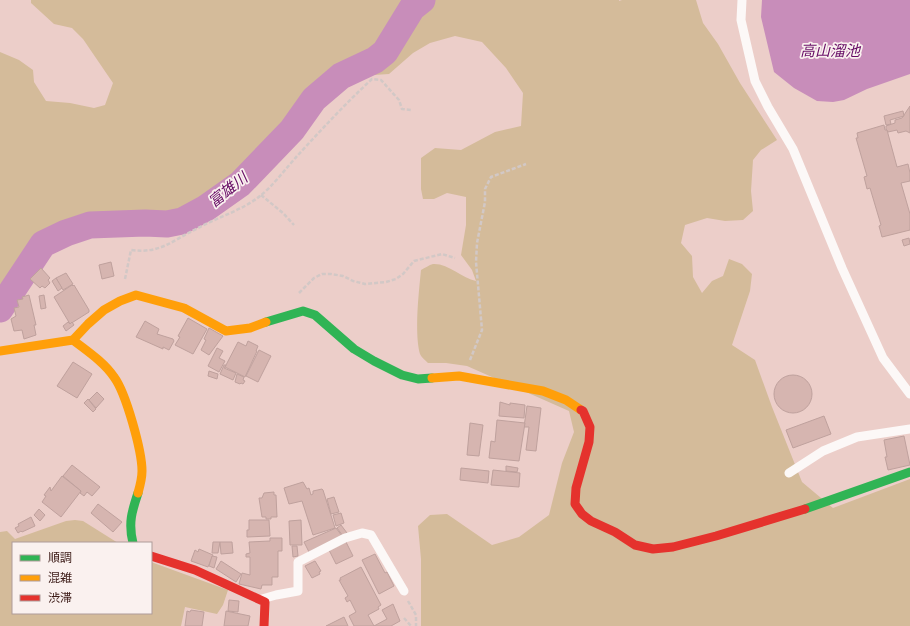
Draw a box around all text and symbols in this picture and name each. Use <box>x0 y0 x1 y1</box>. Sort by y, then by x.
water label: 高山溜池 <box>800 41 862 60</box>
water label: 富雄川 <box>204 167 253 211</box>
legend <box>12 542 152 614</box>
text: 順調 <box>48 550 72 565</box>
text: 混雑 <box>48 570 72 585</box>
text: 渋滞 <box>48 590 72 605</box>

